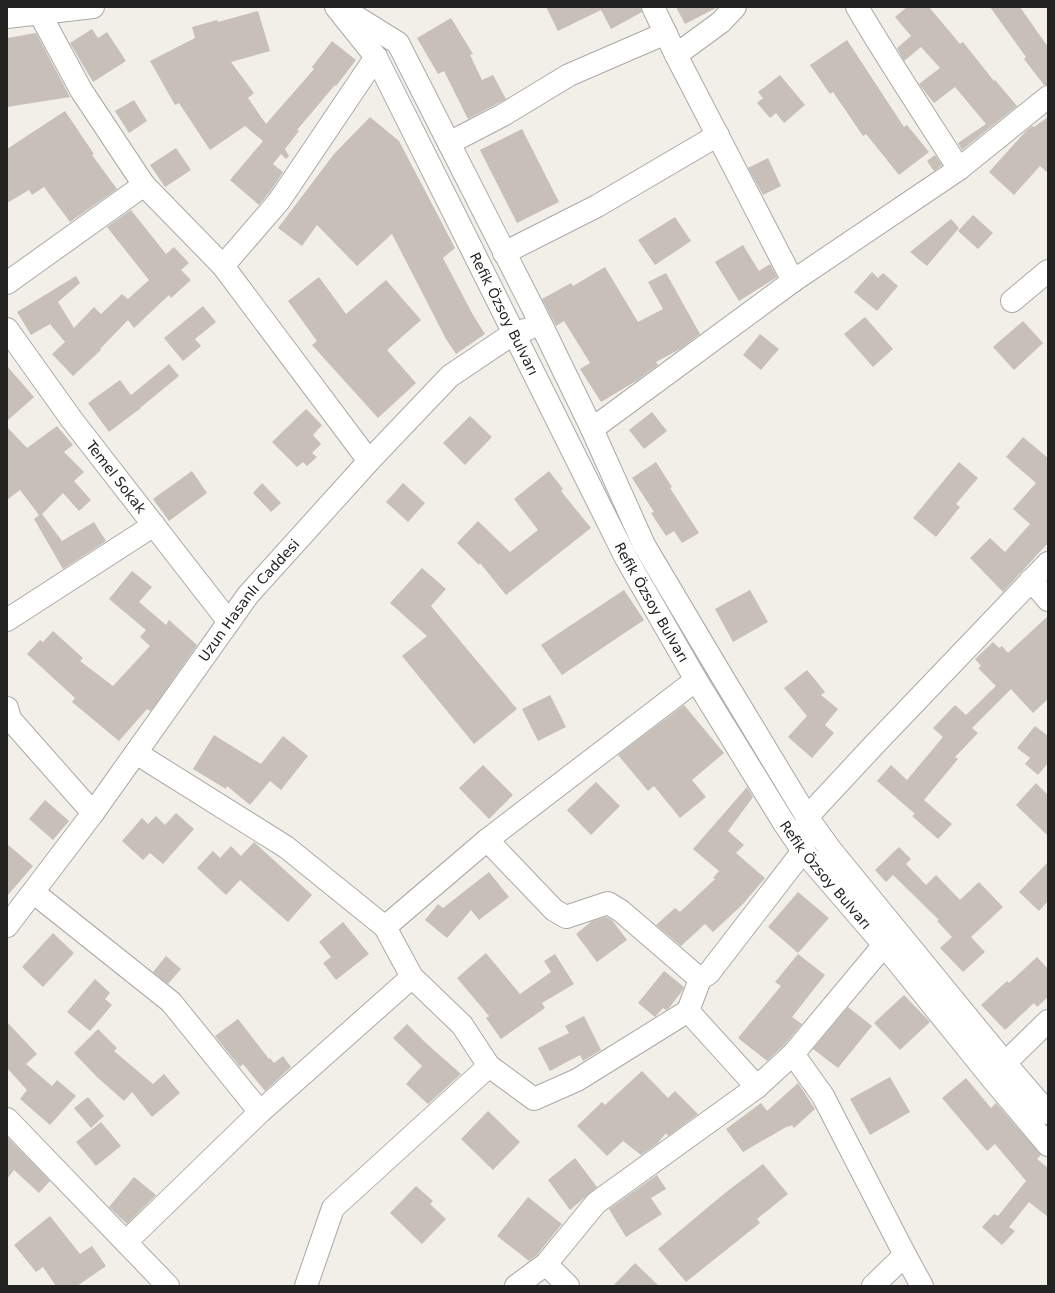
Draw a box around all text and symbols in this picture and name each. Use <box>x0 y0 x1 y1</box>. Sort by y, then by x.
street label: Refik Özsoy Bulvarı <box>467 250 541 378</box>
street label: Temel Sokak <box>83 437 150 517</box>
street label: Uzun Hasanlı Caddesi <box>195 536 303 664</box>
street label: Refik Özsoy Bulvarı <box>611 540 692 665</box>
street label: Refik Özsoy Bulvarı <box>777 818 874 932</box>

